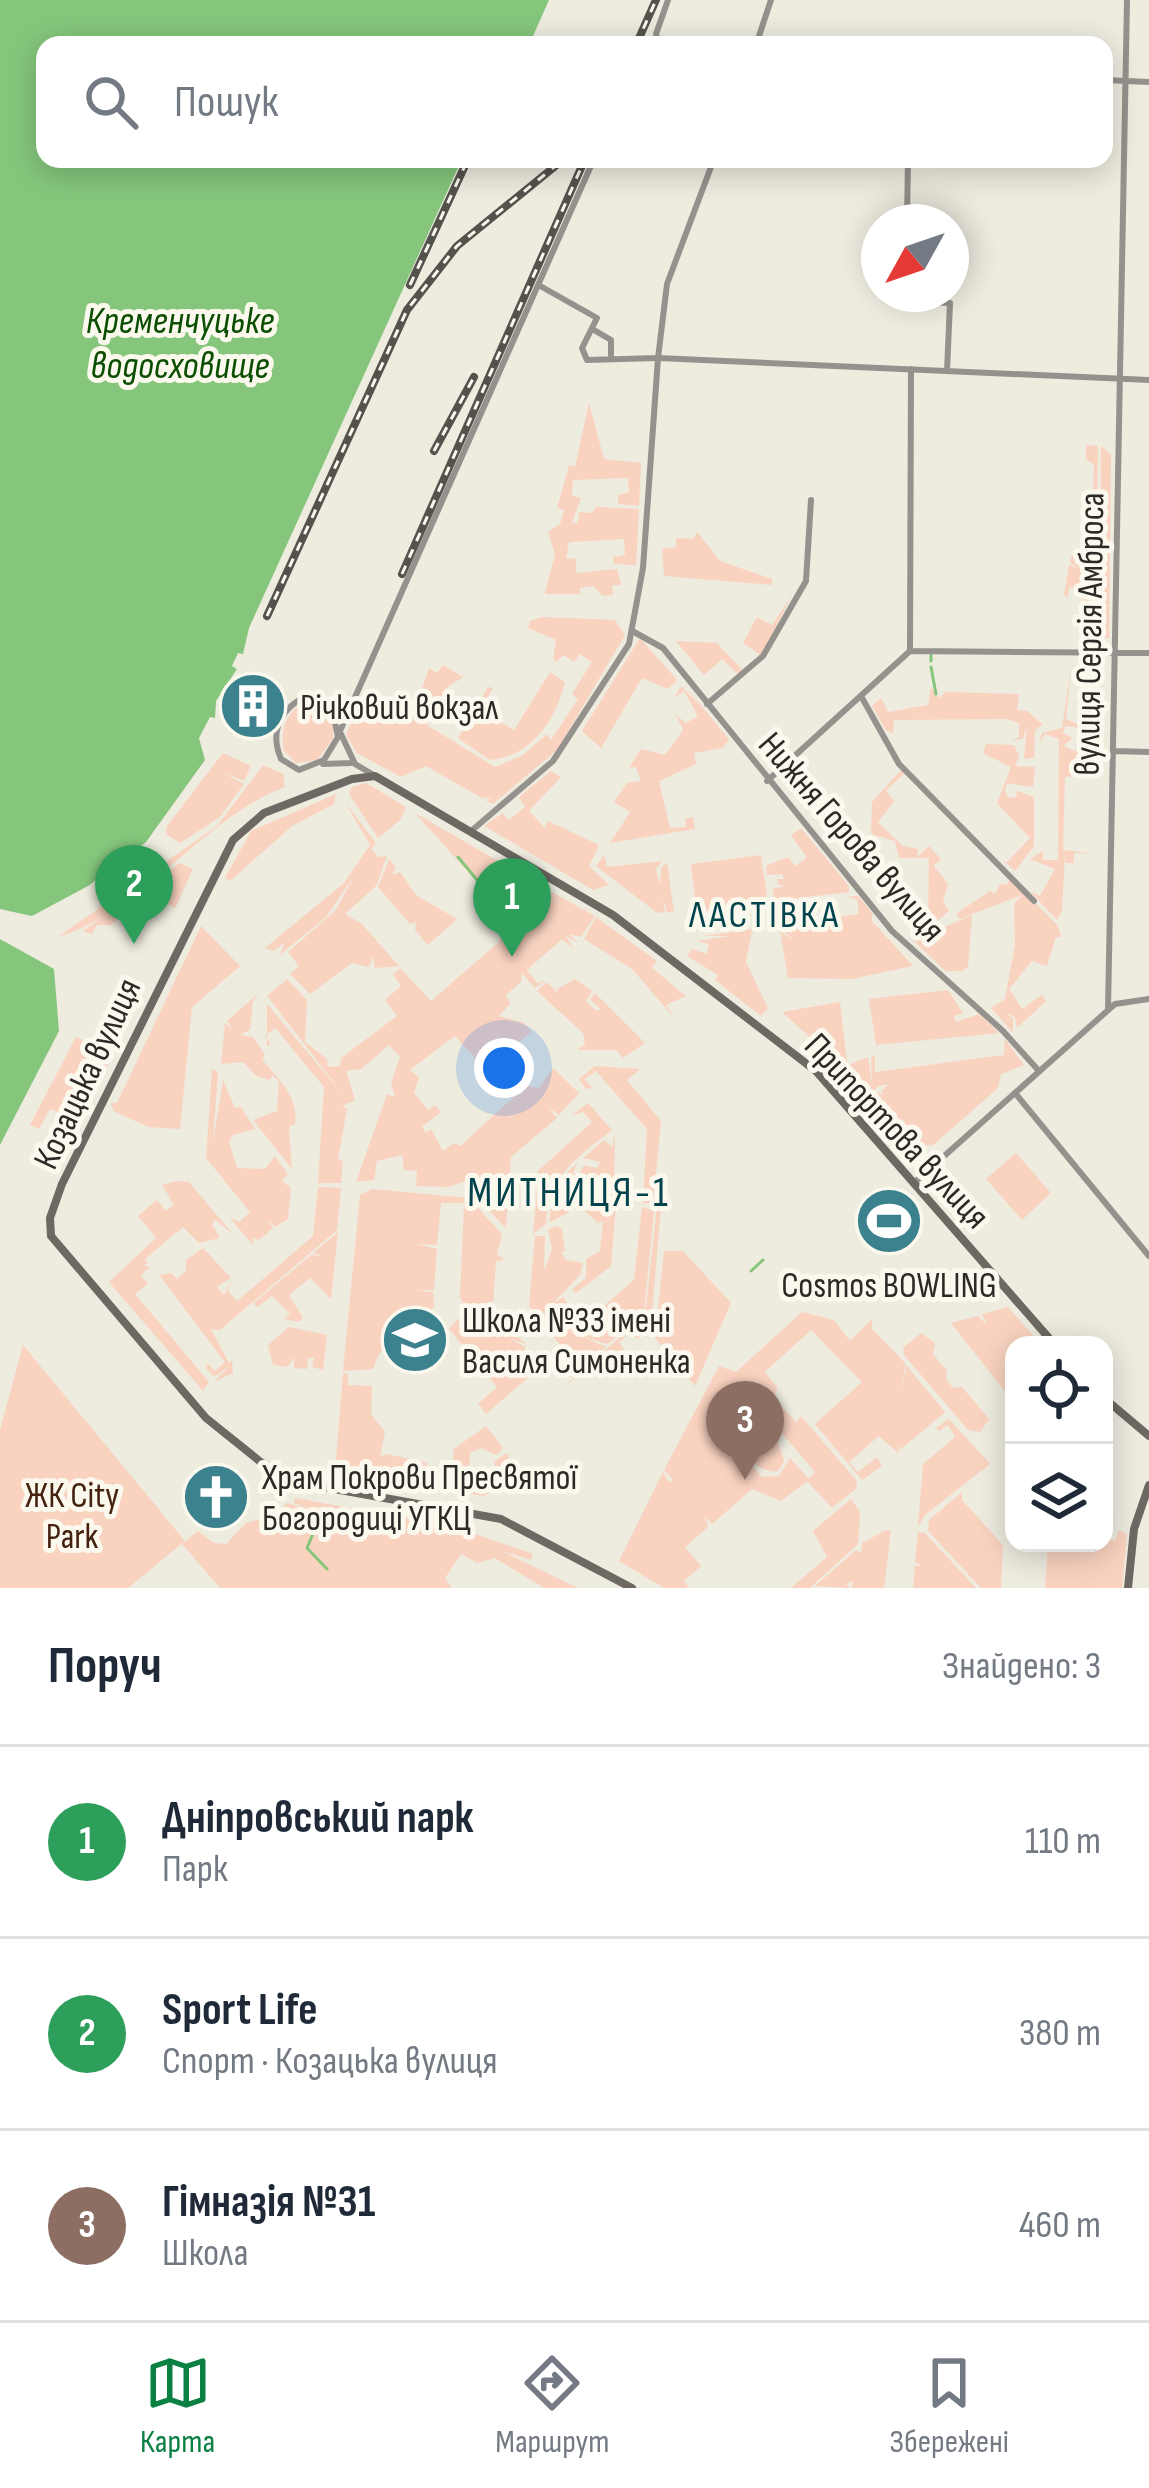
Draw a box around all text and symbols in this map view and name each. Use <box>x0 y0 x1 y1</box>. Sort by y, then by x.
search box <box>36 36 1113 168</box>
icon: search <box>78 69 144 135</box>
text: Пошук <box>174 75 278 130</box>
north arrow <box>861 204 969 312</box>
water label: Кременчуцьке водосховище <box>86 298 274 390</box>
street label: вулиця Сергія Амброса <box>1067 492 1114 776</box>
building icon: Річковий вокзал <box>218 671 288 741</box>
place label: Річковий вокзал <box>300 687 498 730</box>
street label: Нижня Горова вулиця <box>749 724 954 951</box>
pin: 2 <box>95 845 173 944</box>
pin: 1 <box>473 858 551 957</box>
district label: ЛАСТІВКА <box>688 892 841 939</box>
street label: Козацька вулиця <box>25 972 151 1176</box>
street label: Припортова вулиця <box>795 1025 998 1238</box>
your location <box>474 1038 534 1098</box>
district label: МИТНИЦЯ-1 <box>467 1168 671 1219</box>
sports icon: Cosmos BOWLING <box>854 1186 924 1256</box>
place label: Cosmos BOWLING <box>781 1265 997 1308</box>
place label: Школа №33 імені Василя Симоненка <box>462 1300 691 1384</box>
school or university icon: Школа №33 імені Василя Симоненка <box>380 1305 450 1375</box>
map controls <box>1005 1336 1113 1552</box>
button: locate <box>1005 1336 1113 1444</box>
pin: 3 <box>706 1381 784 1480</box>
button: layers <box>1005 1444 1113 1552</box>
place label: Храм Покрови Пресвятої Богородиці УГКЦ <box>261 1457 579 1541</box>
church icon: Храм Покрови Пресвятої Богородиці УГКЦ <box>181 1462 251 1532</box>
park label: ЖК City Park <box>25 1475 119 1559</box>
text: Поруч <box>48 1636 162 1697</box>
text: Знайдено: 3 <box>942 1643 1101 1690</box>
text: Дніпровський парк <box>162 1791 474 1846</box>
text: 1 <box>79 1818 95 1865</box>
text: 110 m <box>1025 1818 1101 1865</box>
text: Парк <box>162 1846 228 1893</box>
text: Sport Life <box>162 1983 317 2038</box>
text: 2 <box>78 2010 96 2057</box>
text: 380 m <box>1019 2010 1101 2057</box>
text: Спорт · Козацька вулиця <box>162 2038 498 2085</box>
text: Гімназія №31 <box>162 2175 375 2230</box>
text: 3 <box>78 2202 96 2249</box>
text: 460 m <box>1019 2202 1101 2249</box>
text: Школа <box>162 2230 249 2277</box>
tab: Карта <box>140 2350 215 2462</box>
tab: Маршрут <box>495 2350 609 2462</box>
tab: Збережені <box>890 2350 1009 2462</box>

